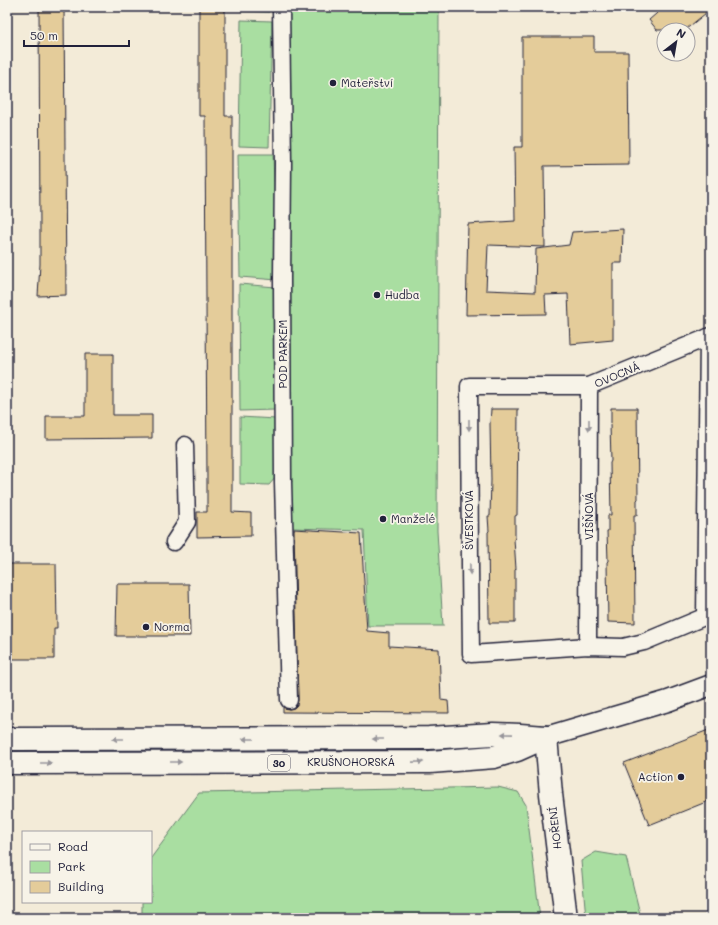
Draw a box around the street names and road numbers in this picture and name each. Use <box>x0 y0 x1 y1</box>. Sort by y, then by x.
street label: POD PARKEM <box>275 320 290 388</box>
street label: OVOCNÁ <box>592 358 642 391</box>
street label: ŠVESTKOVÁ <box>461 490 476 550</box>
street label: VIŠŇOVÁ <box>581 492 596 540</box>
street label: KRUŠNOHORSKÁ <box>307 754 395 769</box>
road number: 30 <box>268 755 290 771</box>
street label: HOŘENÍ <box>544 806 565 850</box>

